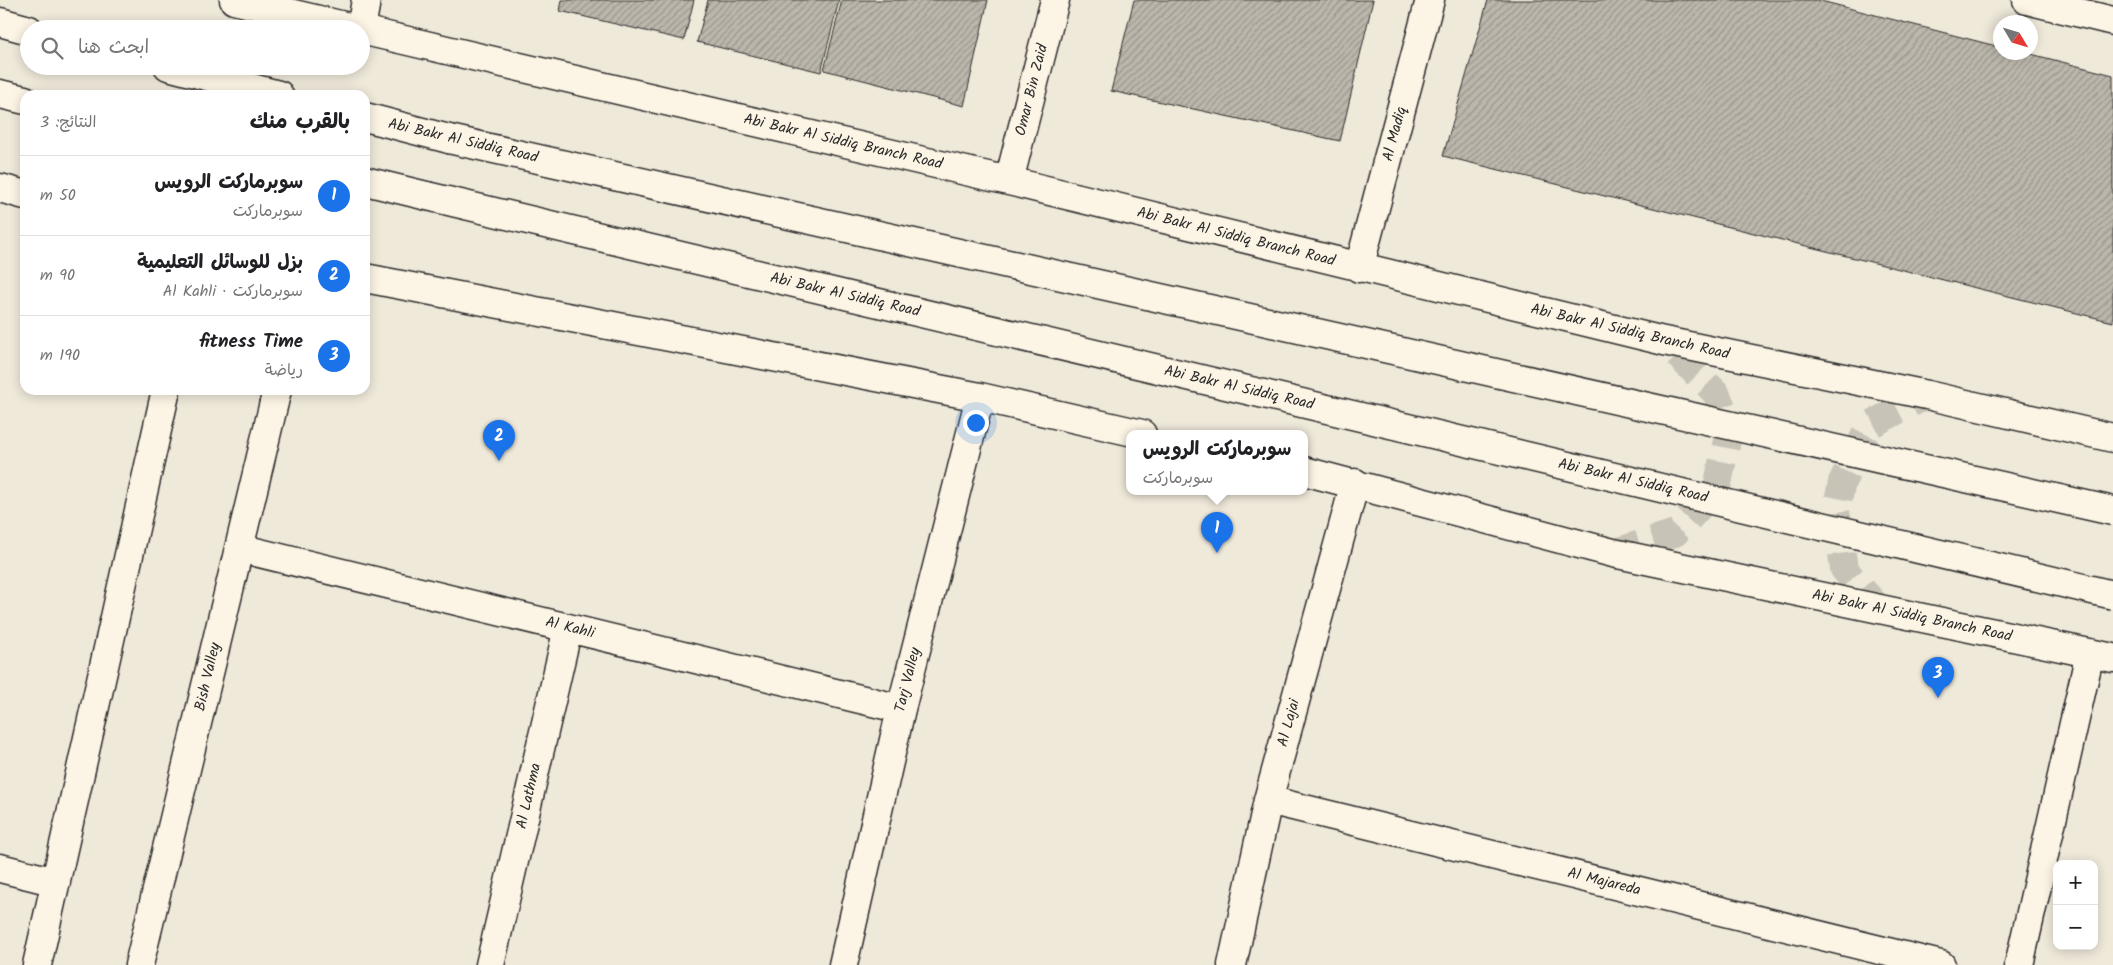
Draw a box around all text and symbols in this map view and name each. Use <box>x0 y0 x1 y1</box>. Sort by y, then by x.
north arrow <box>1993 15 2038 60</box>
search box <box>20 20 370 75</box>
text: ابحث هنا <box>78 33 149 63</box>
icon: search <box>38 34 66 62</box>
street label: Omar Bin Zaid <box>1009 41 1055 138</box>
street label: Al Madiq <box>1376 104 1414 164</box>
text: بالقرب منك <box>250 106 350 139</box>
street label: Abi Bakr Al Siddiq Branch Road <box>741 107 945 177</box>
text: النتائج: 3 <box>40 110 96 135</box>
street label: Abi Bakr Al Siddiq Road <box>386 112 541 170</box>
text: سوبرماركت الرويس <box>154 168 303 198</box>
text: 50 m <box>40 183 76 208</box>
text: 1 <box>332 183 336 208</box>
text: سوبرماركت <box>233 199 303 224</box>
street label: Abi Bakr Al Siddiq Branch Road <box>1134 201 1338 273</box>
text: بزل للوسائل التعليمية <box>137 248 303 278</box>
text: 90 m <box>40 263 75 288</box>
text: 2 <box>329 263 339 288</box>
street label: Abi Bakr Al Siddiq Road <box>768 266 923 324</box>
text: سوبرماركت · Al Kahli <box>163 279 303 304</box>
street label: Abi Bakr Al Siddiq Branch Road <box>1528 297 1732 367</box>
text: fitness Time <box>200 327 303 357</box>
text: 190 m <box>40 343 80 368</box>
text: 3 <box>330 343 338 368</box>
text: رياضة <box>265 358 303 383</box>
street label: Abi Bakr Al Siddiq Road <box>1162 359 1317 417</box>
your location <box>963 410 989 436</box>
pin: 2 <box>483 420 515 461</box>
popup <box>1126 430 1308 495</box>
text: سوبرماركت الرويس <box>1143 435 1291 465</box>
street label: Abi Bakr Al Siddiq Road <box>1556 452 1711 510</box>
text: سوبرماركت <box>1143 466 1213 491</box>
pin: 1 <box>1201 512 1233 553</box>
street label: Abi Bakr Al Siddiq Branch Road <box>1810 583 2015 649</box>
street label: Al Kahli <box>543 610 599 646</box>
street label: Bish Valley <box>188 639 228 714</box>
street label: Tarj Valley <box>888 644 928 715</box>
pin: 3 <box>1922 657 1954 698</box>
street label: Al Lajai <box>1271 695 1307 750</box>
street label: Al Lathma <box>510 761 548 831</box>
map controls <box>2053 860 2098 950</box>
button: + <box>2053 860 2098 905</box>
street label: Al Majareda <box>1565 861 1643 903</box>
button: − <box>2053 905 2098 950</box>

